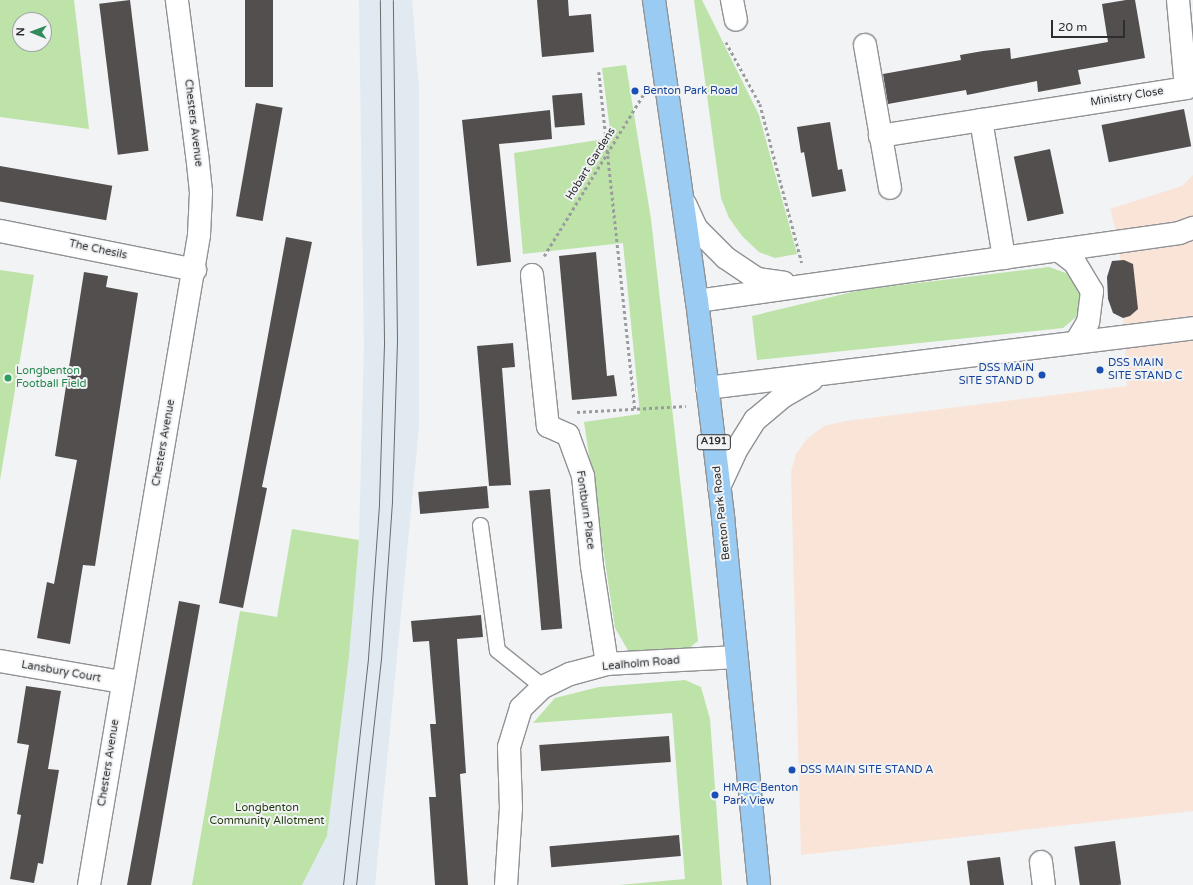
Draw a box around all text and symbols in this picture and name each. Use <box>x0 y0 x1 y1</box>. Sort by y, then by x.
north arrow <box>12 12 52 52</box>
scale bar <box>1053 12 1127 38</box>
text: 20 m <box>1058 20 1087 34</box>
text: N <box>14 27 27 36</box>
street label: Chesters Avenue <box>181 79 205 167</box>
place label: Benton Park Road <box>643 84 738 98</box>
street label: Ministry Close <box>1090 85 1164 109</box>
marker: Benton Park Road <box>630 86 640 96</box>
street label: Hobart Gardens <box>563 125 619 203</box>
street label: The Chesils <box>68 237 128 263</box>
place label: DSS MAIN SITE STAND C <box>1108 357 1183 383</box>
place label: DSS MAIN SITE STAND D <box>959 362 1034 388</box>
place label: Longbenton Football Field <box>16 365 86 391</box>
marker: DSS MAIN SITE STAND C <box>1095 365 1105 375</box>
marker: DSS MAIN SITE STAND D <box>1037 370 1047 380</box>
marker: Longbenton Football Field <box>3 373 13 383</box>
street label: Chesters Avenue <box>150 399 178 487</box>
road number: A191 <box>696 434 732 450</box>
street label: Benton Park Road <box>710 465 734 561</box>
street label: Fontburn Place <box>573 470 597 550</box>
street label: Lealholm Road <box>601 654 681 674</box>
street label: Lansbury Court <box>20 659 102 685</box>
street label: Chesters Avenue <box>96 719 122 807</box>
place label: DSS MAIN SITE STAND A <box>800 763 934 777</box>
marker: DSS MAIN SITE STAND A <box>787 765 797 775</box>
place label: HMRC Benton Park View <box>723 782 798 808</box>
marker: HMRC Benton Park View <box>710 790 720 800</box>
park label: Longbenton Community Allotment <box>210 802 324 828</box>

